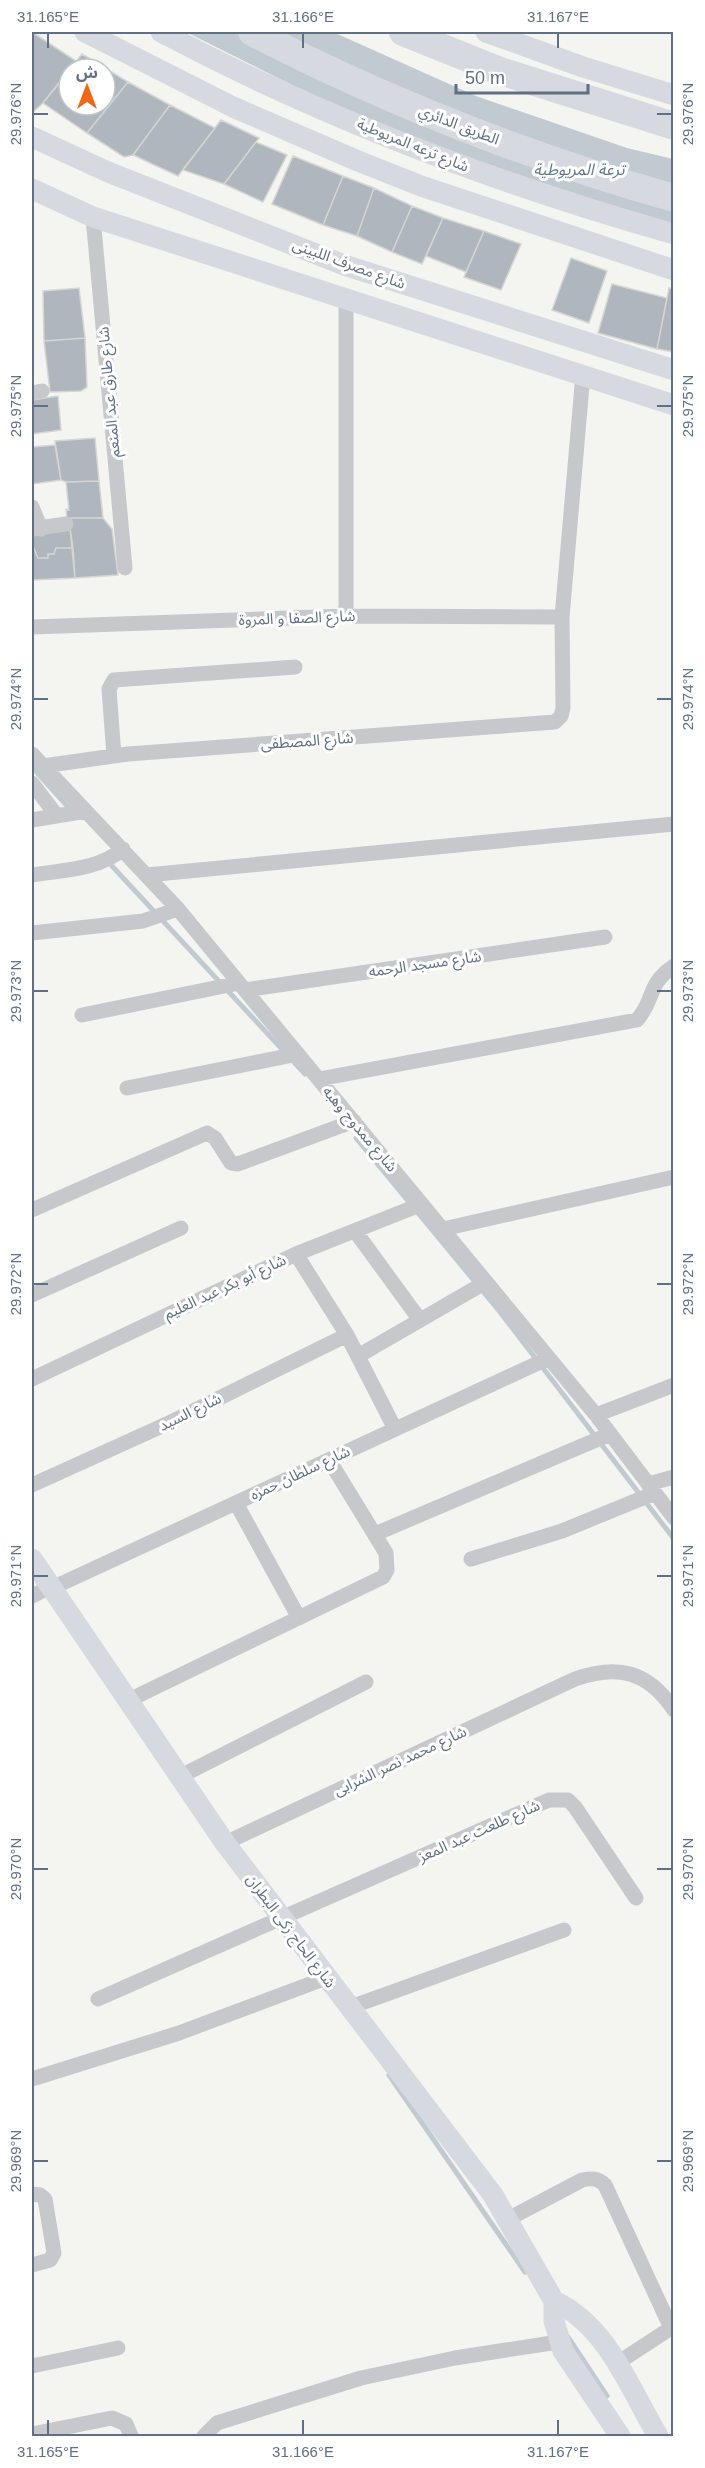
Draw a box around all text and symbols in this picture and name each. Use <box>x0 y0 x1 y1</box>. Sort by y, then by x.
text: 31.165°E <box>17 8 79 25</box>
text: 31.166°E <box>272 8 334 25</box>
text: 31.167°E <box>527 8 589 25</box>
north arrow <box>57 57 117 117</box>
scale bar <box>456 57 588 95</box>
text: ش <box>76 64 98 82</box>
text: 50 m <box>465 68 505 88</box>
text: 29.976°N <box>7 83 24 145</box>
text: 29.976°N <box>679 83 696 145</box>
street label: الطريق الدائري <box>415 101 502 151</box>
street label: شارع ترعه المريوطية <box>353 114 472 178</box>
water label: ترعة المريوطية <box>534 161 627 179</box>
street label: شارع مصرف اللبينى <box>289 235 408 296</box>
street label: شارع طارق عبد المنعم <box>94 325 127 458</box>
text: 29.975°N <box>7 375 24 437</box>
text: 29.975°N <box>679 375 696 437</box>
street label: شارع الصفا و المروة <box>238 607 356 632</box>
text: 29.974°N <box>7 668 24 730</box>
text: 29.974°N <box>679 668 696 730</box>
street label: شارع المصطفى <box>260 729 354 756</box>
street label: شارع مسجد الرحمه <box>368 947 483 984</box>
text: 29.973°N <box>7 960 24 1022</box>
text: 29.973°N <box>679 960 696 1022</box>
street label: شارع ممدوح وهبه <box>317 1083 401 1178</box>
street label: شارع أبو بكر عبد العليم <box>161 1251 290 1326</box>
text: 29.972°N <box>7 1253 24 1315</box>
text: 29.972°N <box>679 1253 696 1315</box>
street label: شارع السيد <box>156 1389 226 1438</box>
street label: شارع سلطان حمزه <box>247 1442 354 1507</box>
text: 29.971°N <box>7 1545 24 1607</box>
text: 29.971°N <box>679 1545 696 1607</box>
street label: شارع محمد نصر الشرابى <box>331 1722 471 1802</box>
street label: شارع طلعت عبد المعز <box>415 1796 544 1869</box>
text: 29.970°N <box>7 1838 24 1900</box>
text: 29.970°N <box>679 1838 696 1900</box>
street label: شارع الحاج زكى البطران <box>240 1871 340 1993</box>
text: 29.969°N <box>7 2130 24 2192</box>
text: 29.969°N <box>679 2130 696 2192</box>
text: 31.165°E <box>17 2443 79 2460</box>
text: 31.166°E <box>272 2443 334 2460</box>
text: 31.167°E <box>527 2443 589 2460</box>

